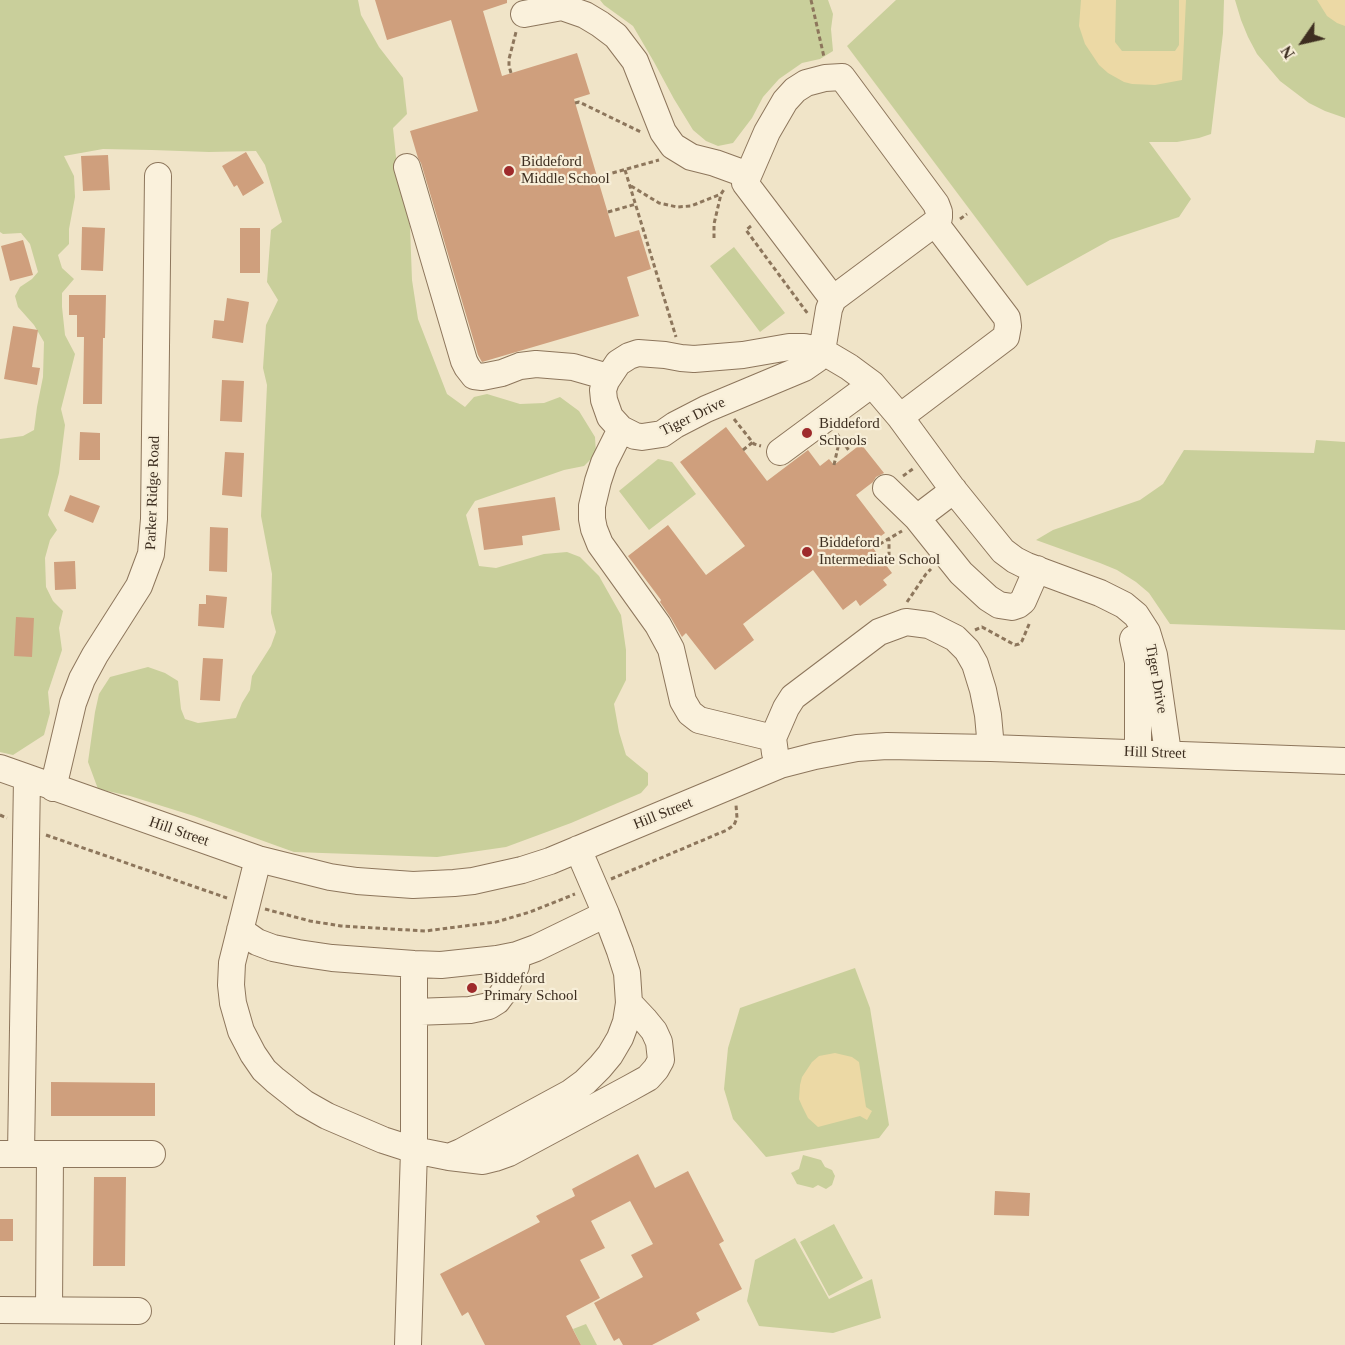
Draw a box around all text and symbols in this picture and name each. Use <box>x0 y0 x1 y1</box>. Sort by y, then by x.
north arrow <box>1273 12 1333 72</box>
text: N <box>1277 43 1298 62</box>
place label: Biddeford Middle School <box>521 153 610 188</box>
marker: Biddeford Middle School <box>502 164 516 178</box>
street label: Tiger Drive <box>658 394 728 440</box>
place label: Biddeford Schools <box>819 415 880 450</box>
marker: Biddeford Schools <box>800 426 814 440</box>
street label: Parker Ridge Road <box>142 436 164 550</box>
place label: Biddeford Intermediate School <box>819 534 940 569</box>
marker: Biddeford Intermediate School <box>800 545 814 559</box>
street label: Tiger Drive <box>1141 643 1171 715</box>
street label: Hill Street <box>1124 743 1186 763</box>
street label: Hill Street <box>631 794 695 834</box>
street label: Hill Street <box>147 813 211 851</box>
place label: Biddeford Primary School <box>484 970 578 1005</box>
marker: Biddeford Primary School <box>465 981 479 995</box>

